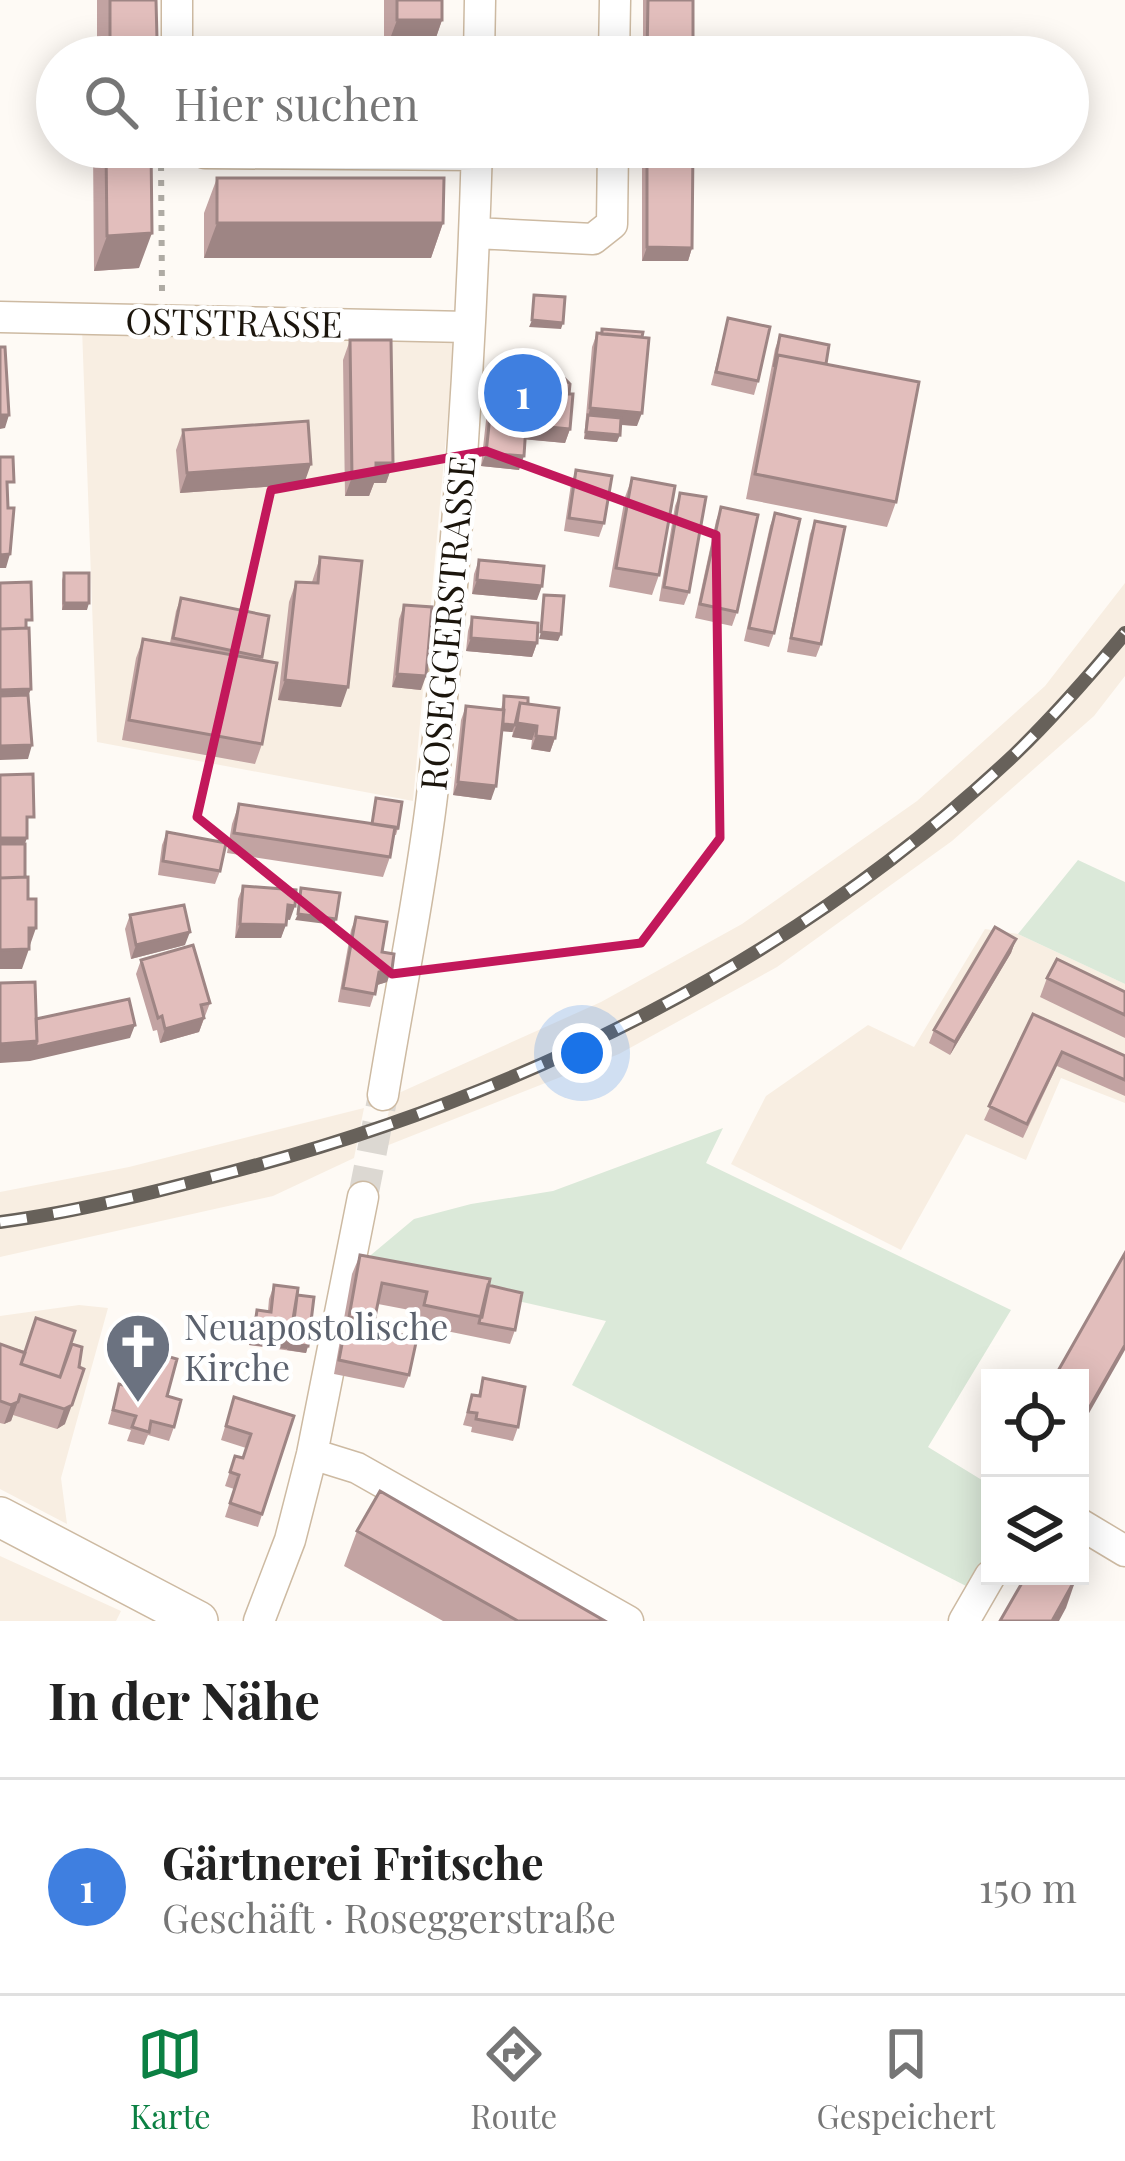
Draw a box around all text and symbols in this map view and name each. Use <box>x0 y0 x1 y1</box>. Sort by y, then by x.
search box <box>36 36 1089 168</box>
icon: search <box>78 69 144 135</box>
text: Hier suchen <box>174 72 419 132</box>
street label: OSTSTRASSE <box>125 295 343 347</box>
pin: 1 <box>484 348 562 438</box>
street label: ROSEGGERSTRASSE <box>407 454 485 792</box>
your location <box>552 1023 612 1083</box>
place label: Neuapostolische Kirche <box>184 1301 449 1390</box>
church icon: Neuapostolische Kirche <box>103 1311 173 1405</box>
map controls <box>981 1369 1089 1585</box>
button: locate <box>981 1369 1089 1477</box>
button: layers <box>981 1477 1089 1585</box>
text: In der Nähe <box>48 1665 320 1733</box>
text: Gärtnerei Fritsche <box>162 1831 544 1891</box>
text: 1 <box>80 1861 94 1913</box>
text: 150 m <box>979 1861 1077 1913</box>
text: Geschäft · Roseggerstraße <box>162 1891 616 1943</box>
tab: Karte <box>130 2021 211 2137</box>
tab: Route <box>470 2021 557 2137</box>
tab: Gespeichert <box>817 2021 995 2137</box>

